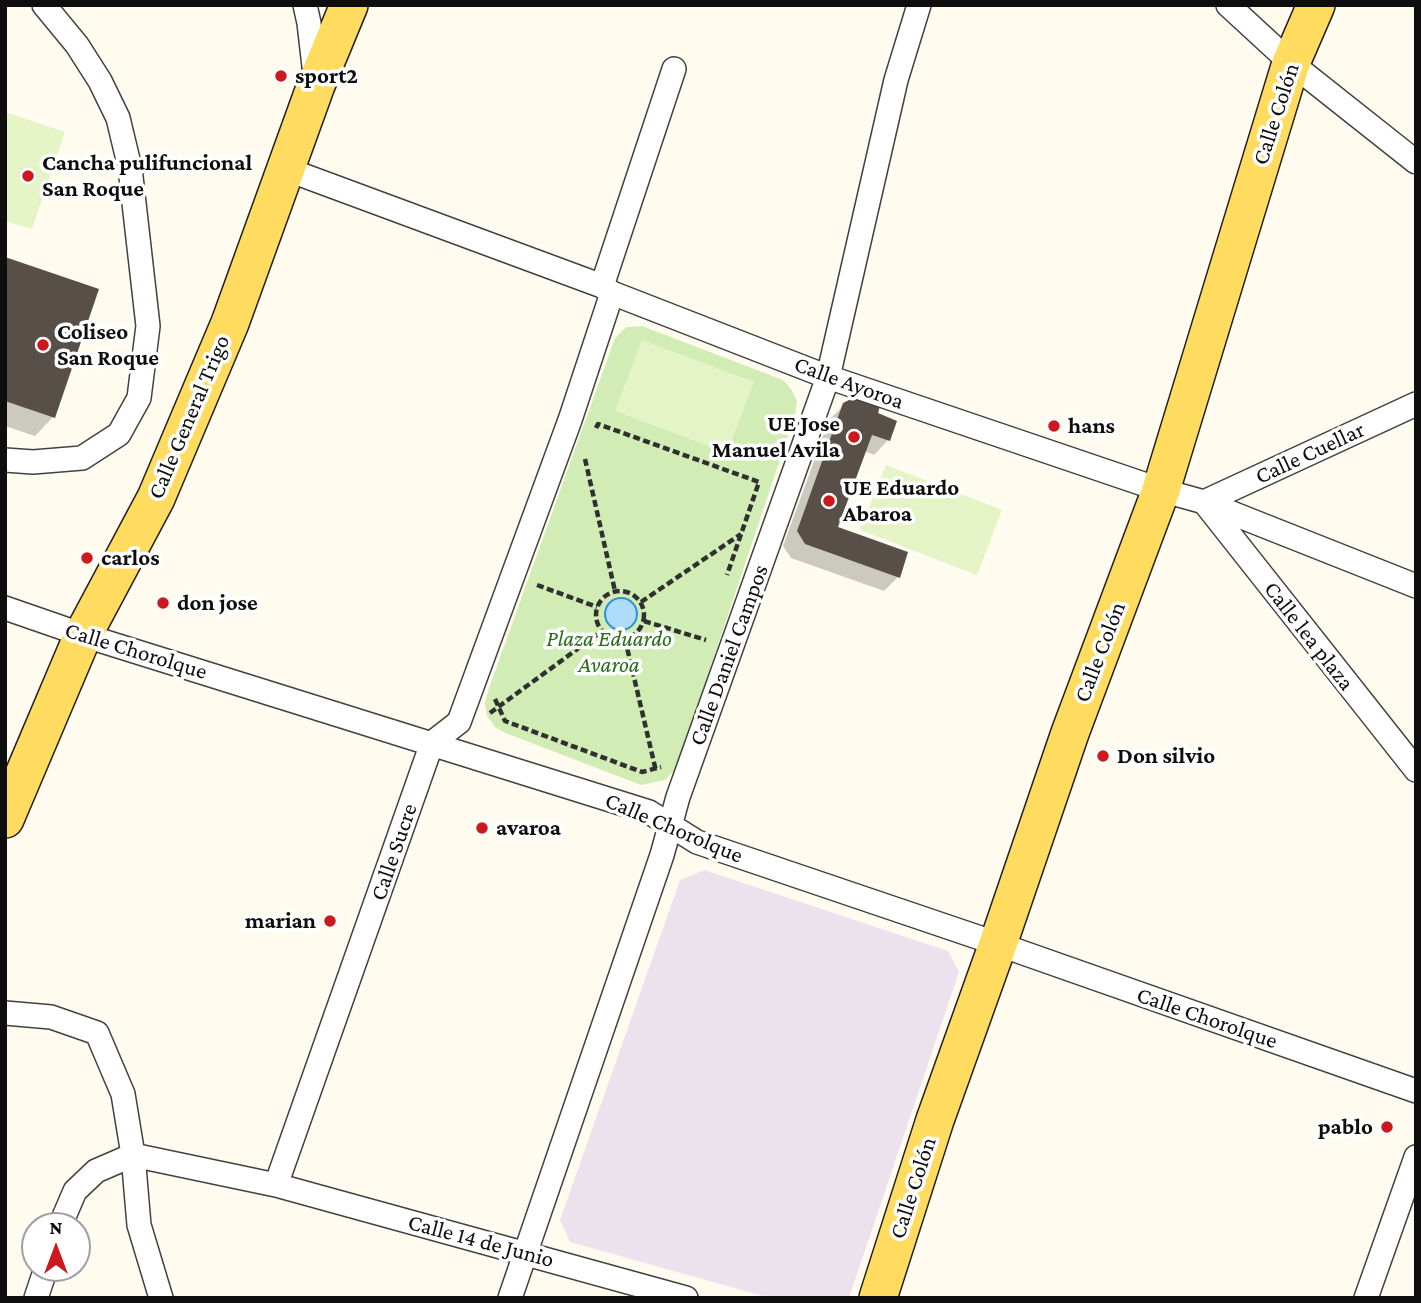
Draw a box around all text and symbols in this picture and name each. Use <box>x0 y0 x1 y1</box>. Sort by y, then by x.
street label: Calle Colón <box>1247 60 1305 168</box>
place label: sport2 <box>295 62 358 90</box>
marker: sport2 <box>273 68 289 84</box>
place label: Cancha pulifuncional San Roque <box>42 149 252 203</box>
marker: Cancha pulifuncional San Roque <box>20 168 36 184</box>
place label: Coliseo San Roque <box>57 318 159 372</box>
street label: Calle General Trigo <box>142 331 236 503</box>
marker: Coliseo San Roque <box>35 337 51 353</box>
street label: Calle Ayoroa <box>790 350 908 416</box>
place label: UE Jose Manuel Avila <box>712 410 840 464</box>
place label: hans <box>1068 412 1115 440</box>
street label: Calle Cuellar <box>1251 416 1369 490</box>
marker: hans <box>1046 418 1062 434</box>
marker: UE Jose Manuel Avila <box>846 429 862 445</box>
place label: UE Eduardo Abaroa <box>843 474 959 528</box>
marker: UE Eduardo Abaroa <box>821 493 837 509</box>
place label: carlos <box>101 544 159 572</box>
marker: carlos <box>79 550 95 566</box>
street label: Calle Daniel Campos <box>683 561 775 749</box>
street label: Calle lea plaza <box>1258 576 1360 696</box>
place label: don jose <box>177 589 258 617</box>
marker: don jose <box>155 595 171 611</box>
street label: Calle Colón <box>1068 598 1132 706</box>
street label: Calle Chorolque <box>62 616 210 686</box>
park label: Plaza Eduardo Avaroa <box>546 625 672 679</box>
place label: Don silvio <box>1117 742 1215 770</box>
marker: Don silvio <box>1095 748 1111 764</box>
street label: Calle Chorolque <box>601 787 747 869</box>
street label: Calle Sucre <box>365 800 423 904</box>
place label: avaroa <box>496 814 561 842</box>
marker: avaroa <box>474 820 490 836</box>
place label: marian <box>245 907 316 935</box>
marker: marian <box>322 913 338 929</box>
street label: Calle Chorolque <box>1133 981 1281 1055</box>
place label: pablo <box>1318 1113 1373 1141</box>
marker: pablo <box>1379 1119 1395 1135</box>
street label: Calle Colón <box>884 1134 942 1242</box>
street label: Calle 14 de Junio <box>405 1208 557 1274</box>
north arrow <box>21 1212 91 1282</box>
text: N <box>50 1217 62 1238</box>

